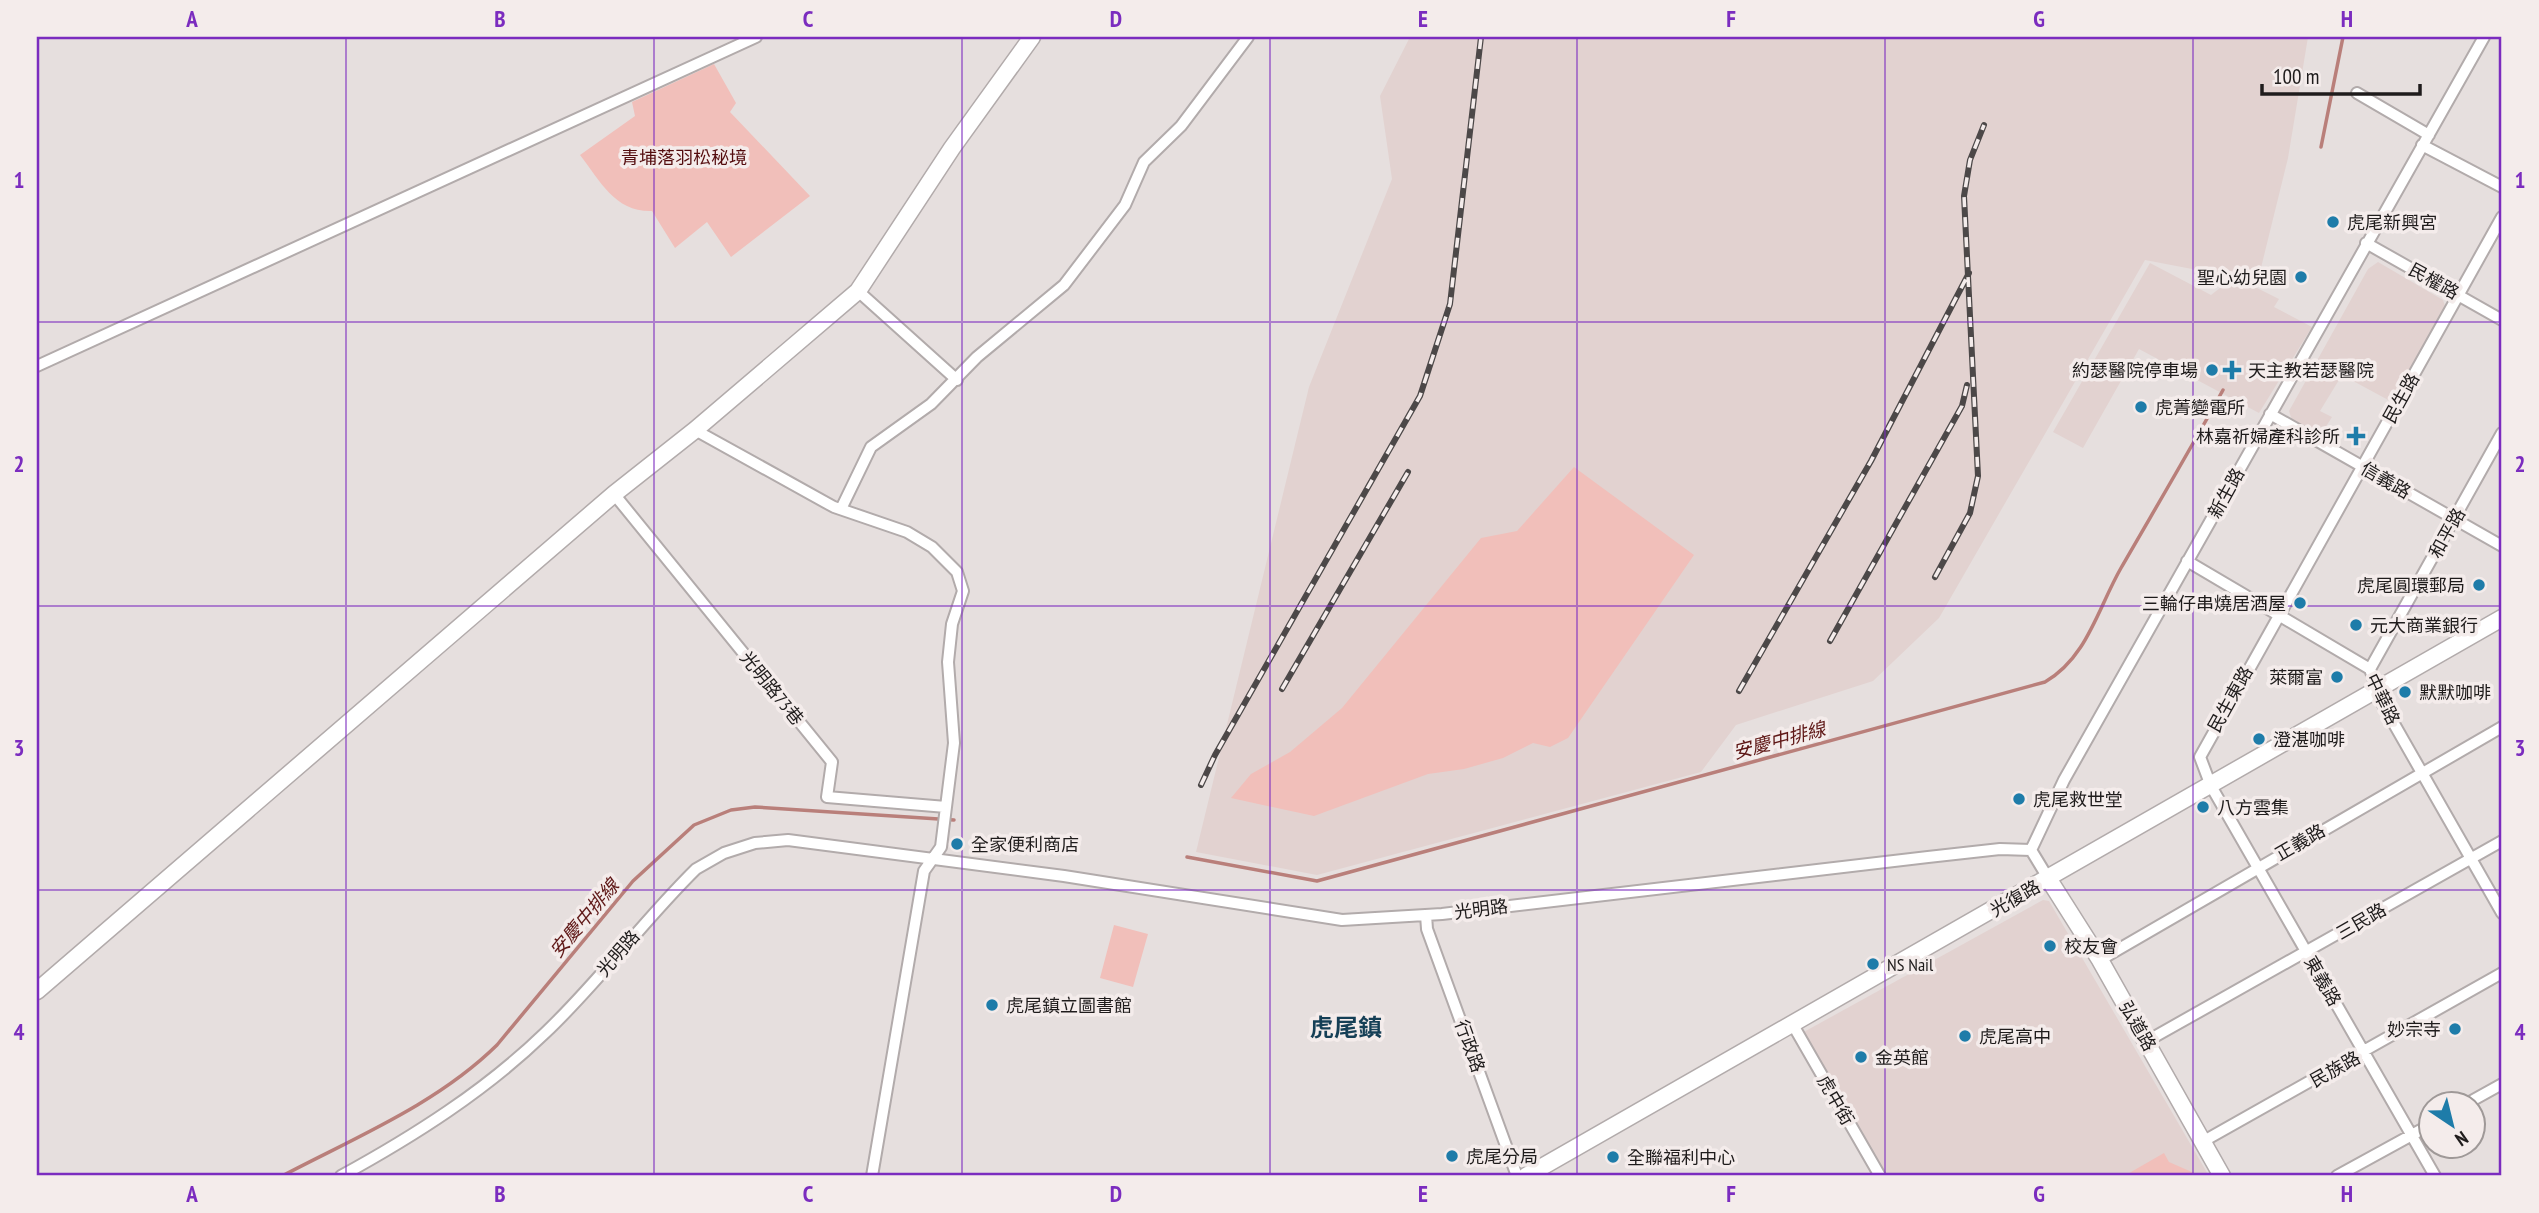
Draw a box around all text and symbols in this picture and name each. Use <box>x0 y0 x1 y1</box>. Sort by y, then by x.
text: A <box>185 4 198 33</box>
text: B <box>494 4 506 33</box>
text: C <box>803 4 814 33</box>
text: D <box>1110 4 1122 33</box>
text: E <box>1418 4 1428 33</box>
text: F <box>1726 4 1736 33</box>
text: G <box>2033 4 2045 33</box>
text: H <box>2341 4 2353 33</box>
scale bar <box>2262 52 2420 96</box>
text: 100 m <box>2273 63 2319 90</box>
park label: 青埔落羽松秘境 <box>621 146 747 169</box>
text: 1 <box>14 165 25 194</box>
text: 1 <box>2515 165 2526 194</box>
place label: 虎尾新興宮 <box>2347 211 2437 234</box>
marker: 虎尾新興宮 <box>2325 214 2341 230</box>
street label: 民權路 <box>2405 258 2463 304</box>
place label: 聖心幼兒園 <box>2197 266 2287 289</box>
marker: 聖心幼兒園 <box>2293 269 2309 285</box>
place label: 約瑟醫院停車場 <box>2072 359 2198 382</box>
place label: 天主教若瑟醫院 <box>2248 359 2374 382</box>
marker: 天主教若瑟醫院 <box>2222 360 2242 380</box>
marker: 約瑟醫院停車場 <box>2204 362 2220 378</box>
street label: 民生路 <box>2378 369 2424 427</box>
place label: 虎菁變電所 <box>2155 396 2245 419</box>
marker: 虎菁變電所 <box>2133 399 2149 415</box>
place label: 林嘉祈婦產科診所 <box>2196 425 2340 448</box>
marker: 林嘉祈婦產科診所 <box>2346 426 2366 446</box>
text: 2 <box>14 449 25 478</box>
text: 2 <box>2515 449 2526 478</box>
street label: 信義路 <box>2357 457 2415 503</box>
street label: 新生路 <box>2203 464 2249 522</box>
street label: 和平路 <box>2424 504 2470 562</box>
place label: 虎尾圓環郵局 <box>2357 574 2465 597</box>
marker: 虎尾圓環郵局 <box>2471 577 2487 593</box>
place label: 三輪仔串燒居酒屋 <box>2142 592 2286 615</box>
marker: 三輪仔串燒居酒屋 <box>2292 595 2308 611</box>
place label: 元大商業銀行 <box>2370 614 2478 637</box>
marker: 元大商業銀行 <box>2348 617 2364 633</box>
street label: 光明路73巷 <box>735 646 809 730</box>
street label: 民生東路 <box>2202 662 2258 736</box>
place label: 萊爾富 <box>2269 666 2323 689</box>
marker: 萊爾富 <box>2329 669 2345 685</box>
street label: 中華路 <box>2361 670 2405 728</box>
place label: 默默咖啡 <box>2419 681 2491 704</box>
marker: 默默咖啡 <box>2397 684 2413 700</box>
water label: 安慶中排線 <box>1730 716 1830 764</box>
place label: 澄湛咖啡 <box>2273 728 2345 751</box>
marker: 澄湛咖啡 <box>2251 731 2267 747</box>
text: 3 <box>14 733 25 762</box>
text: 3 <box>2515 733 2526 762</box>
place label: 虎尾救世堂 <box>2033 788 2123 811</box>
marker: 虎尾救世堂 <box>2011 791 2027 807</box>
place label: 八方雲集 <box>2217 796 2289 819</box>
marker: 八方雲集 <box>2195 799 2211 815</box>
street label: 正義路 <box>2271 819 2329 865</box>
place label: 全家便利商店 <box>971 833 1079 856</box>
marker: 全家便利商店 <box>949 836 965 852</box>
water label: 安慶中排線 <box>544 872 625 962</box>
street label: 光復路 <box>1986 875 2044 921</box>
street label: 光明路 <box>1453 894 1509 924</box>
street label: 三民路 <box>2332 898 2390 944</box>
street label: 光明路 <box>592 925 644 981</box>
place label: 校友會 <box>2064 935 2118 958</box>
marker: 校友會 <box>2042 938 2058 954</box>
street label: 東義路 <box>2300 952 2346 1010</box>
place label: NS Nail <box>1887 953 1934 976</box>
marker: NS Nail <box>1865 956 1881 972</box>
place label: 虎尾鎮立圖書館 <box>1006 994 1132 1017</box>
marker: 虎尾鎮立圖書館 <box>984 997 1000 1013</box>
street label: 弘道路 <box>2115 997 2161 1055</box>
district label: 虎尾鎮 <box>1310 1012 1382 1043</box>
text: 4 <box>14 1017 25 1046</box>
street label: 行政路 <box>1450 1017 1490 1075</box>
text: 4 <box>2515 1017 2526 1046</box>
place label: 妙宗寺 <box>2387 1018 2441 1041</box>
marker: 妙宗寺 <box>2447 1021 2463 1037</box>
place label: 虎尾高中 <box>1979 1025 2051 1048</box>
marker: 虎尾高中 <box>1957 1028 1973 1044</box>
place label: 金英館 <box>1875 1046 1929 1069</box>
street label: 民族路 <box>2306 1046 2364 1092</box>
marker: 金英館 <box>1853 1049 1869 1065</box>
street label: 虎中街 <box>1813 1071 1859 1129</box>
north arrow <box>2416 1090 2486 1160</box>
text: N <box>2451 1126 2473 1152</box>
place label: 虎尾分局 <box>1466 1145 1538 1168</box>
place label: 全聯福利中心 <box>1627 1146 1735 1169</box>
marker: 虎尾分局 <box>1444 1148 1460 1164</box>
marker: 全聯福利中心 <box>1605 1149 1621 1165</box>
text: A <box>185 1179 198 1208</box>
text: B <box>494 1179 506 1208</box>
text: C <box>803 1179 814 1208</box>
text: D <box>1110 1179 1122 1208</box>
text: E <box>1418 1179 1428 1208</box>
text: F <box>1726 1179 1736 1208</box>
text: G <box>2033 1179 2045 1208</box>
text: H <box>2341 1179 2353 1208</box>

